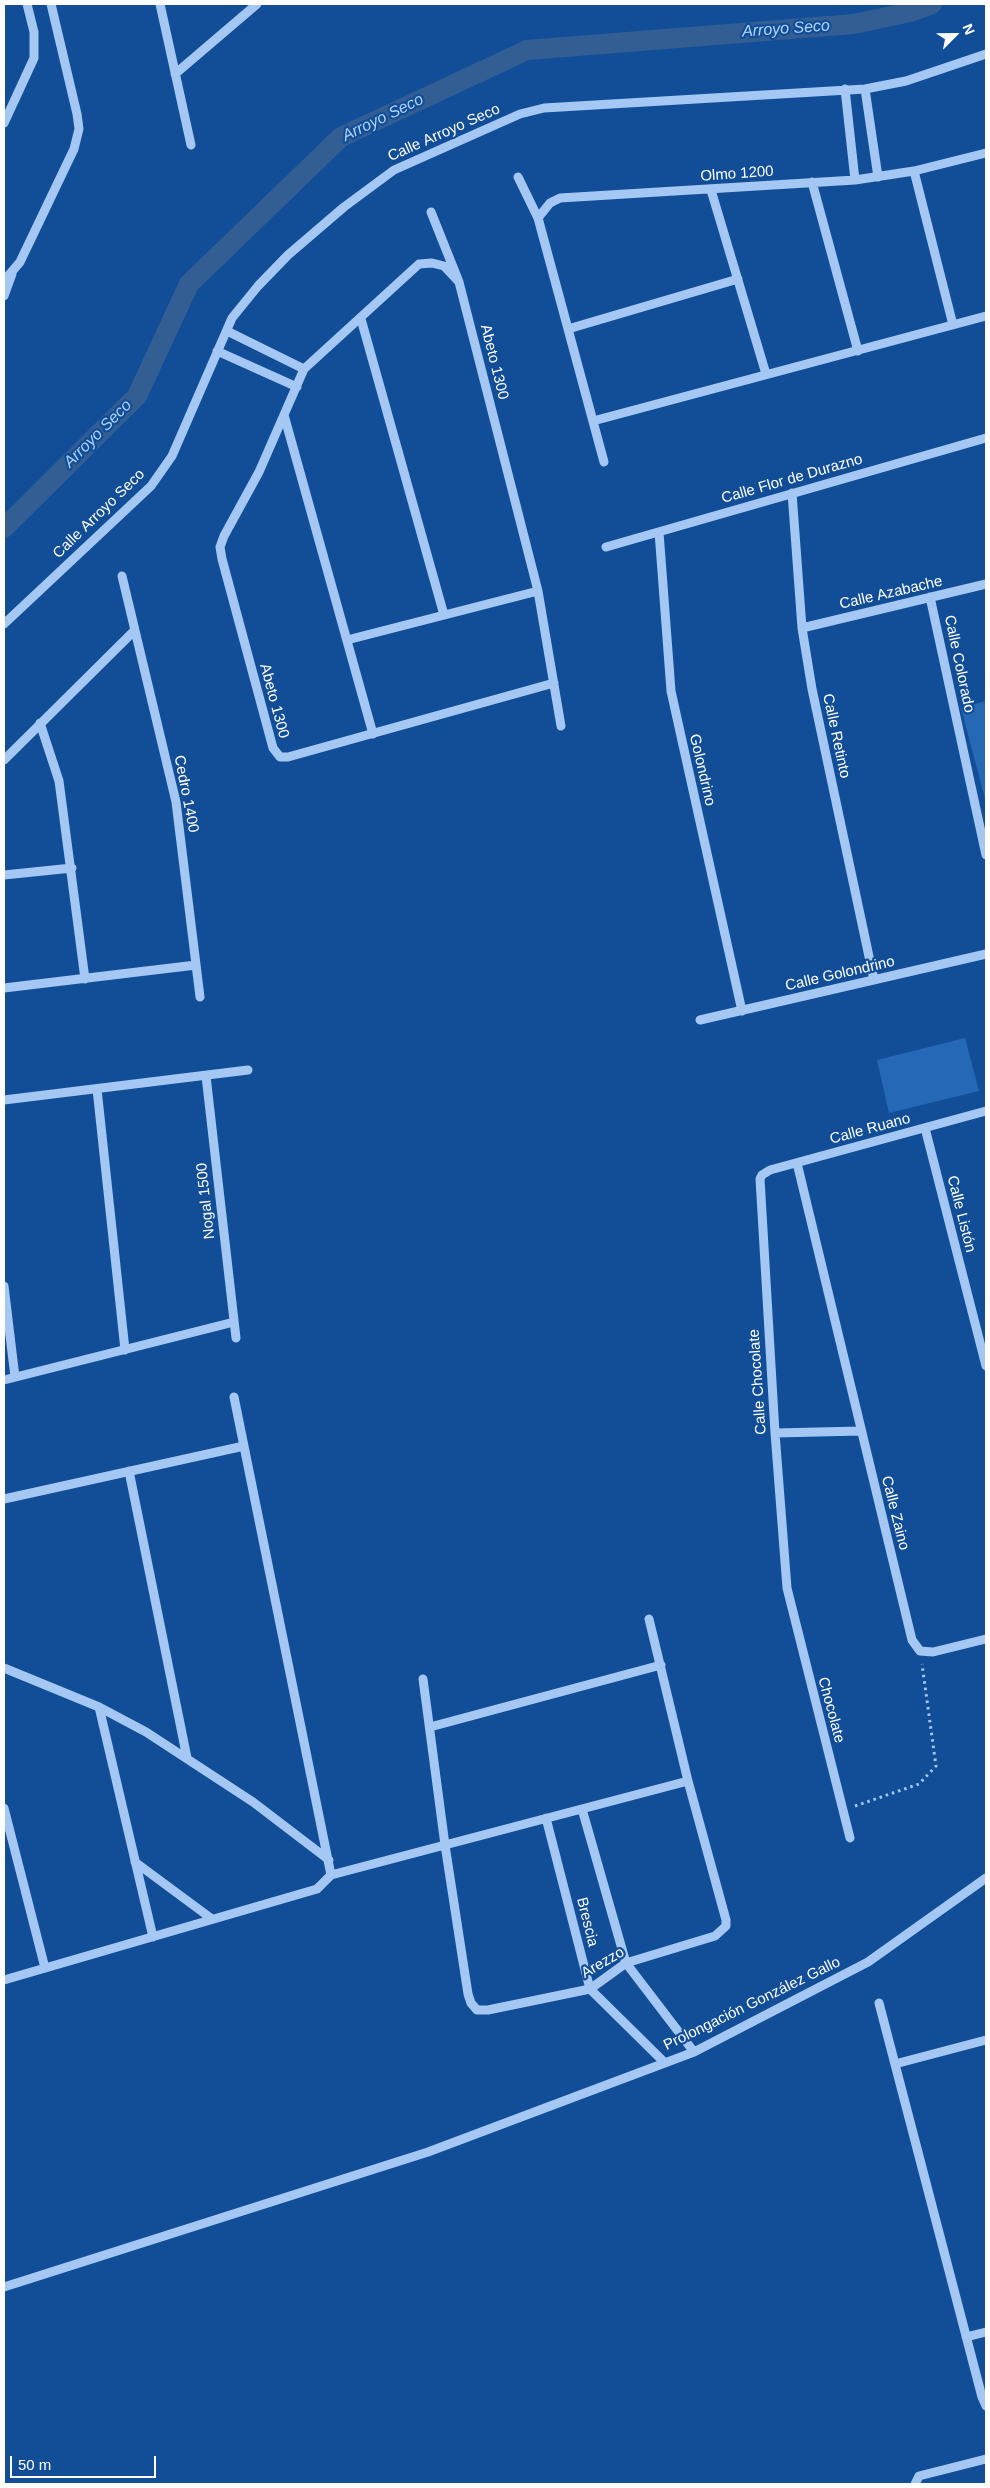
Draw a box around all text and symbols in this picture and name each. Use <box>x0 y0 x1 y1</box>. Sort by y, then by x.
north arrow <box>930 10 980 60</box>
water label: Arroyo Seco <box>741 16 831 42</box>
text: N <box>959 21 978 37</box>
water label: Arroyo Seco <box>339 90 427 146</box>
street label: Calle Arroyo Seco <box>385 100 503 166</box>
street label: Olmo 1200 <box>700 162 774 186</box>
street label: Abeto 1300 <box>476 323 512 401</box>
water label: Arroyo Seco <box>60 396 136 472</box>
street label: Calle Flor de Durazno <box>719 450 865 508</box>
street label: Calle Arroyo Seco <box>49 466 149 562</box>
street label: Calle Azabache <box>838 572 944 614</box>
street label: Calle Colorado <box>940 614 978 714</box>
street label: Abeto 1300 <box>255 662 293 740</box>
street label: Calle Retinto <box>818 692 854 780</box>
street label: Golondrino <box>685 732 719 808</box>
street label: Cedro 1400 <box>170 754 202 834</box>
street label: Calle Golondrino <box>784 953 896 995</box>
street label: Calle Ruano <box>828 1110 912 1148</box>
street label: Nogal 1500 <box>193 1162 219 1240</box>
street label: Calle Listón <box>943 1174 979 1254</box>
street label: Calle Chocolate <box>745 1329 771 1435</box>
street label: Calle Zaino <box>877 1474 913 1552</box>
street label: Chocolate <box>814 1675 848 1745</box>
street label: Brescia <box>572 1896 602 1948</box>
street label: Arezzo <box>578 1944 628 1982</box>
street label: Prolongación González Gallo <box>661 1953 843 2055</box>
scale bar <box>12 2446 159 2478</box>
text: 50 m <box>18 2456 51 2473</box>

